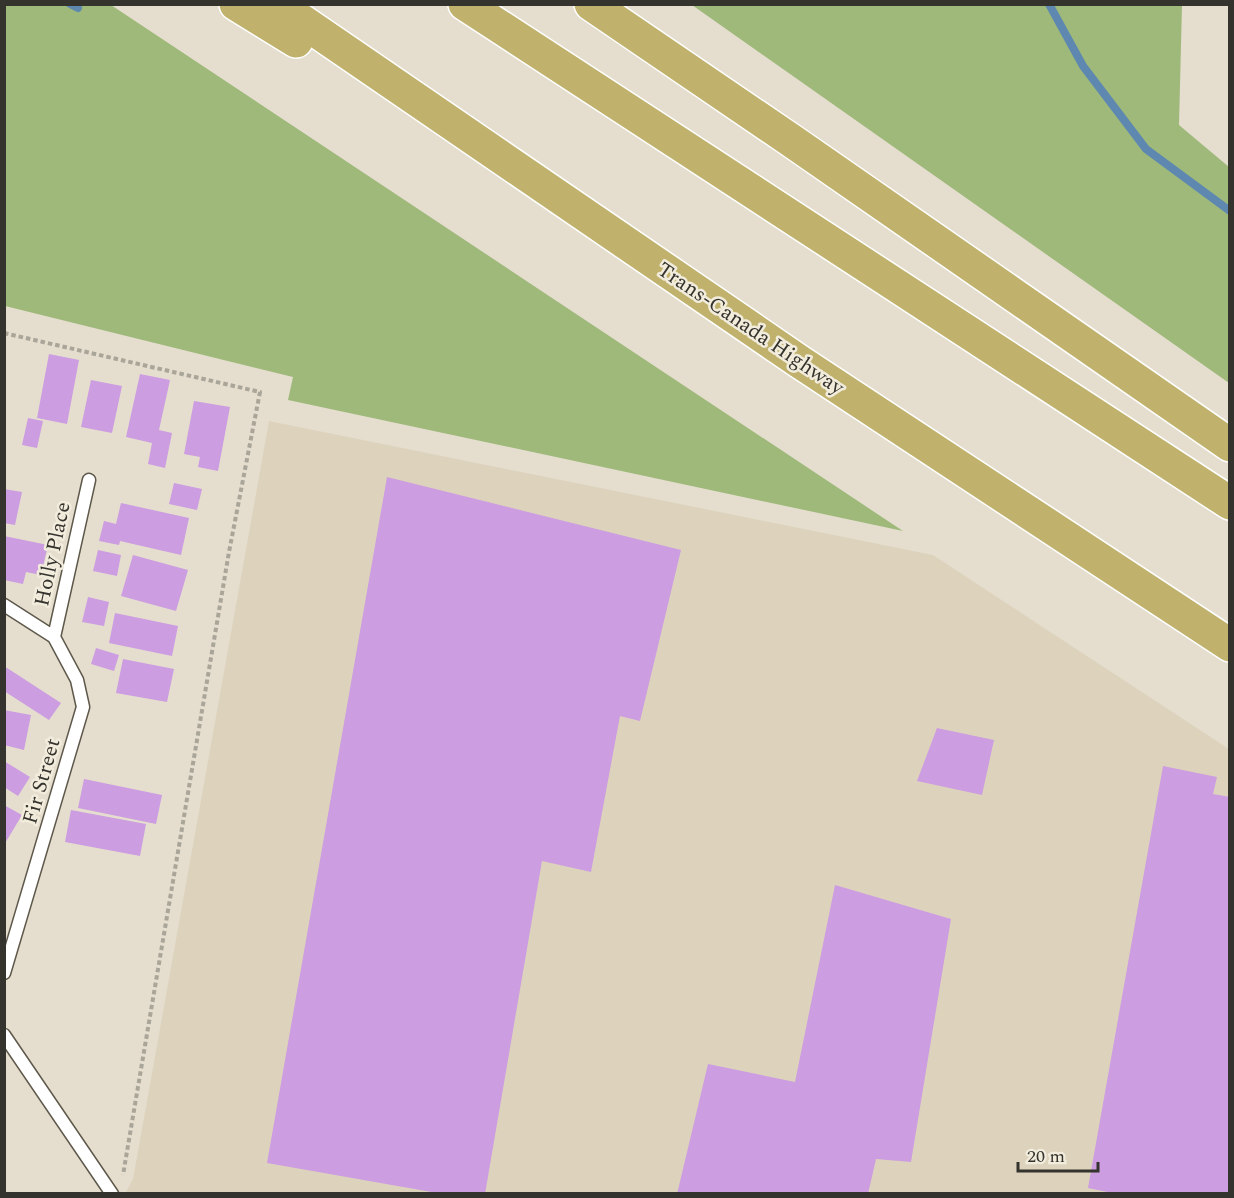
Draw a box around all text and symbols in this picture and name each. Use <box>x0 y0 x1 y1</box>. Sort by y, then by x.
street label: Trans-Canada Highway <box>650 254 851 404</box>
street label: Holly Place <box>26 499 80 609</box>
street label: Fir Street <box>14 735 69 828</box>
scale bar <box>1018 1135 1098 1173</box>
text: 20 m <box>1027 1143 1065 1170</box>

